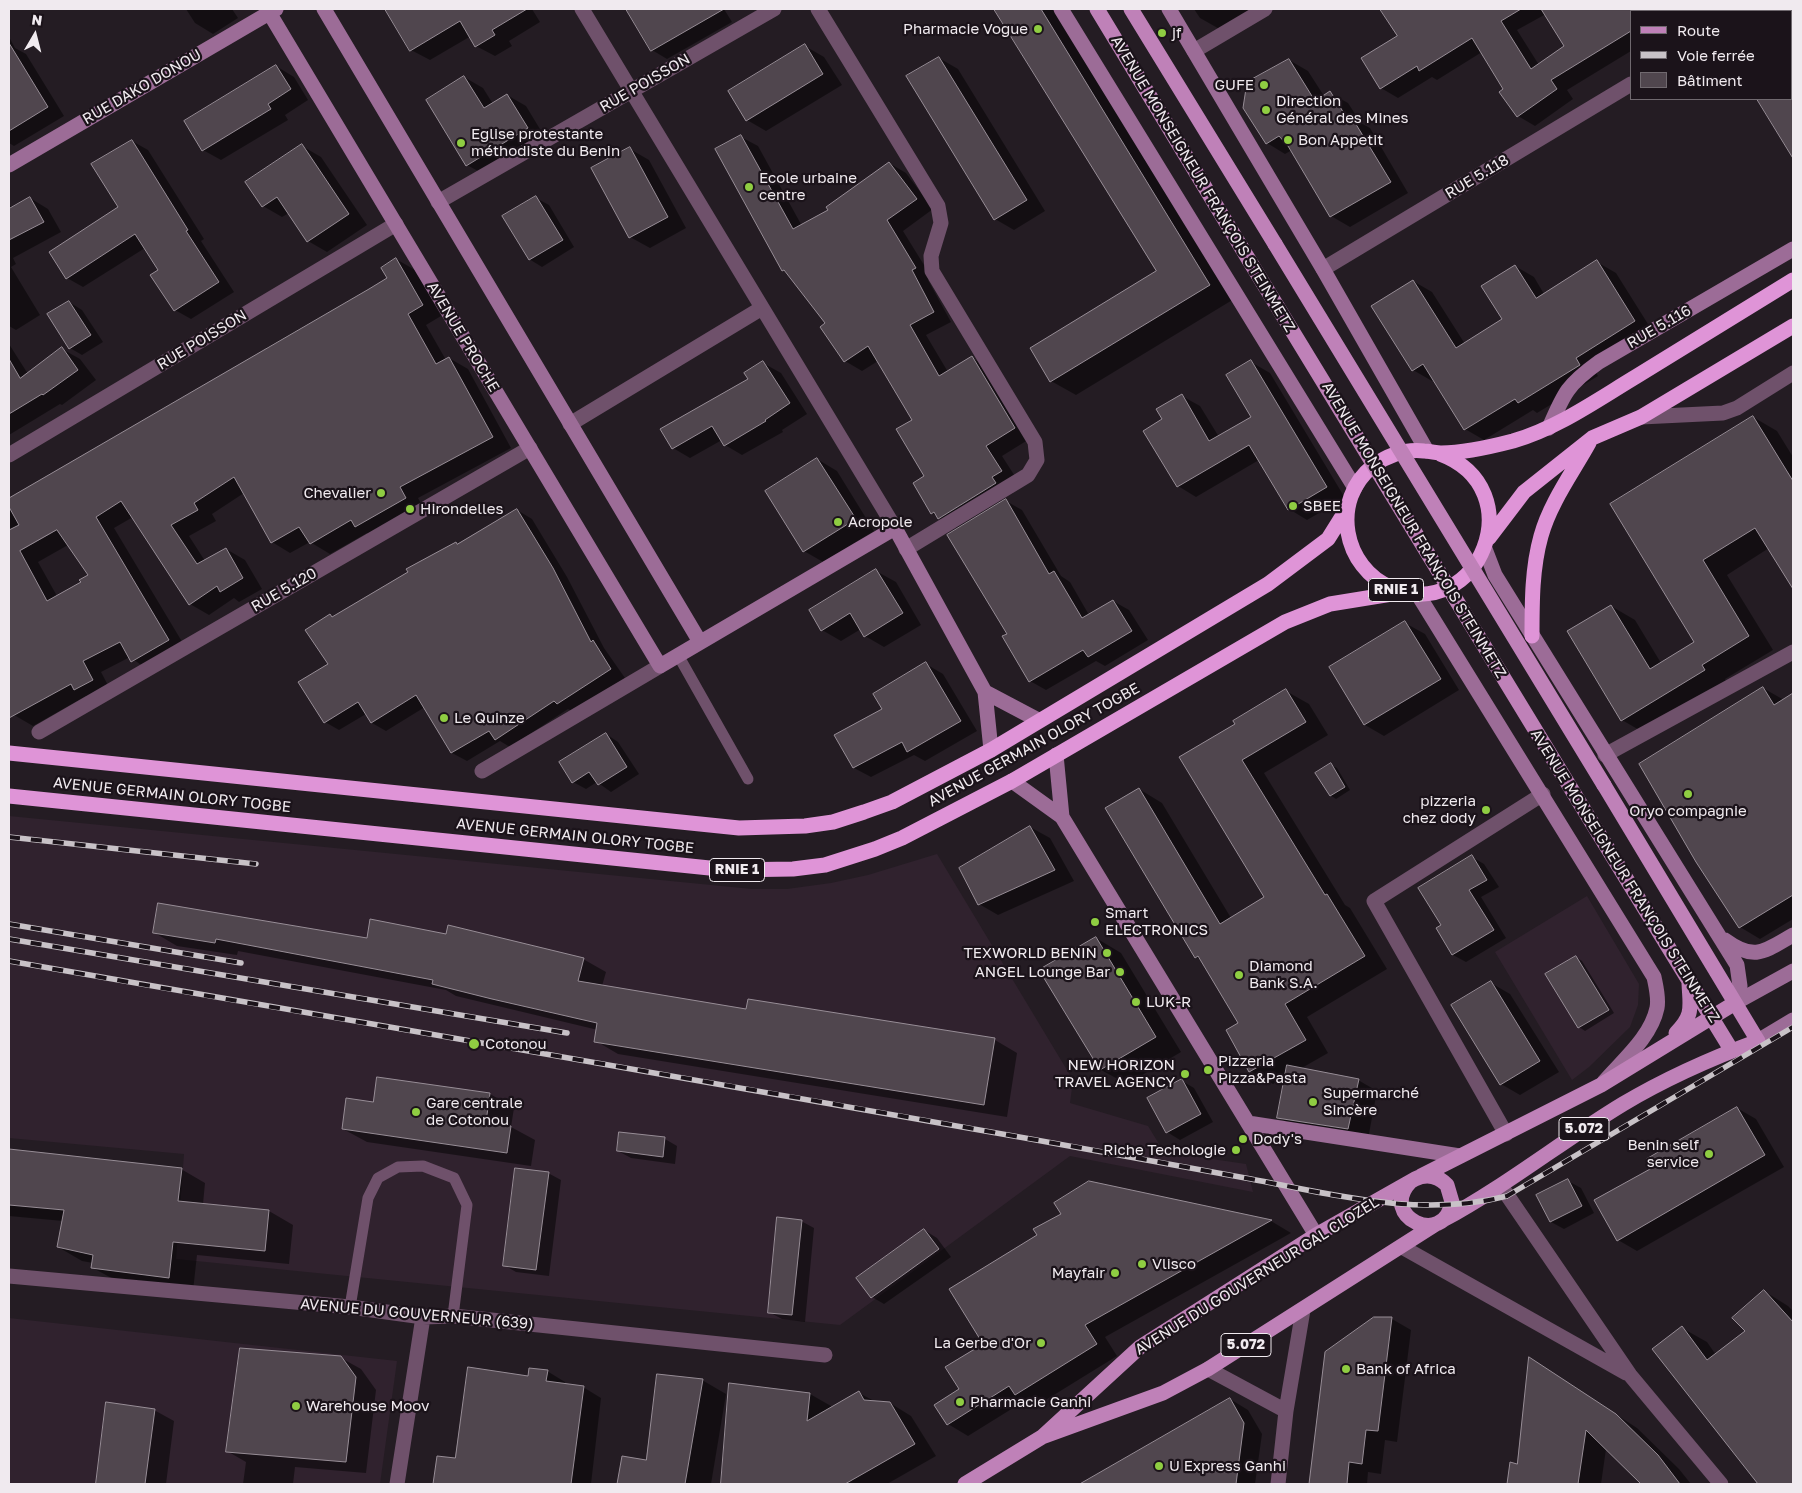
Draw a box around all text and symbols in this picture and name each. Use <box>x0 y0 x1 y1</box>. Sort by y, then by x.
north arrow <box>10 10 60 60</box>
text: N <box>31 10 44 29</box>
legend <box>1630 10 1792 100</box>
place label: Pharmacie Vogue <box>903 20 1028 38</box>
text: Route <box>1677 21 1720 39</box>
marker: Pharmacie Vogue <box>1032 23 1044 35</box>
place label: jf <box>1172 24 1181 42</box>
marker: jf <box>1156 27 1168 39</box>
street label: AVENUE MONSEIGNEUR FRANÇOIS STEINMETZ <box>1107 33 1299 335</box>
street label: RUE DAKO DONOU <box>79 46 205 128</box>
text: Voie ferrée <box>1677 46 1755 64</box>
street label: RUE POISSON <box>597 50 693 116</box>
text: Bâtiment <box>1677 71 1742 89</box>
place label: GUFE <box>1214 76 1254 94</box>
marker: GUFE <box>1258 79 1270 91</box>
place label: Direction Général des Mines <box>1276 92 1408 127</box>
marker: Direction Général des Mines <box>1260 104 1272 116</box>
place label: Eglise protestante méthodiste du Benin <box>471 125 620 160</box>
place label: Bon Appetit <box>1298 131 1383 149</box>
marker: Bon Appetit <box>1282 134 1294 146</box>
marker: Eglise protestante méthodiste du Benin <box>455 137 467 149</box>
street label: RUE 5.118 <box>1442 151 1512 203</box>
place label: Ecole urbaine centre <box>759 169 857 204</box>
marker: Ecole urbaine centre <box>743 181 755 193</box>
street label: AVENUE PROCHE <box>423 279 503 395</box>
street label: RUE 5.116 <box>1624 302 1694 352</box>
street label: RUE POISSON <box>154 306 250 374</box>
street label: AVENUE MONSEIGNEUR FRANÇOIS STEINMETZ <box>1318 379 1510 681</box>
place label: Chevalier <box>303 484 371 502</box>
marker: Chevalier <box>375 487 387 499</box>
place label: SBEE <box>1303 497 1341 515</box>
place label: Hirondelles <box>420 500 503 518</box>
marker: SBEE <box>1287 500 1299 512</box>
marker: Hirondelles <box>404 503 416 515</box>
place label: Acropole <box>848 513 912 531</box>
marker: Acropole <box>832 516 844 528</box>
street label: RUE 5.120 <box>248 564 320 616</box>
road number: RNIE 1 <box>1368 578 1424 602</box>
street label: AVENUE GERMAIN OLORY TOGBE <box>925 679 1143 811</box>
place label: Le Quinze <box>454 709 525 727</box>
marker: Le Quinze <box>438 712 450 724</box>
street label: AVENUE MONSEIGNEUR FRANÇOIS STEINMETZ <box>1527 726 1723 1026</box>
street label: AVENUE GERMAIN OLORY TOGBE <box>52 774 292 816</box>
marker: Oryo compagnie <box>1682 788 1694 800</box>
place label: pizzeria chez dody <box>1403 792 1476 827</box>
place label: Oryo compagnie <box>1629 802 1747 820</box>
marker: pizzeria chez dody <box>1480 804 1492 816</box>
street label: AVENUE GERMAIN OLORY TOGBE <box>455 815 695 857</box>
road number: RNIE 1 <box>710 858 764 882</box>
place label: Smart ELECTRONICS <box>1105 904 1208 939</box>
marker: Smart ELECTRONICS <box>1089 916 1101 928</box>
place label: TEXWORLD BENIN <box>963 944 1097 962</box>
marker: TEXWORLD BENIN <box>1101 947 1113 959</box>
place label: Diamond Bank S.A. <box>1249 957 1318 992</box>
place label: ANGEL Lounge Bar <box>975 963 1110 981</box>
marker: ANGEL Lounge Bar <box>1114 966 1126 978</box>
marker: Diamond Bank S.A. <box>1233 969 1245 981</box>
place label: LUK-R <box>1146 993 1191 1011</box>
marker: LUK-R <box>1130 996 1142 1008</box>
place label: Cotonou <box>485 1035 546 1053</box>
marker: Cotonou <box>467 1037 481 1051</box>
place label: Pizzeria Pizza&Pasta <box>1218 1052 1306 1087</box>
place label: NEW HORIZON TRAVEL AGENCY <box>1055 1056 1175 1091</box>
marker: Pizzeria Pizza&Pasta <box>1202 1064 1214 1076</box>
marker: NEW HORIZON TRAVEL AGENCY <box>1179 1068 1191 1080</box>
place label: Supermarché Sincère <box>1323 1084 1419 1119</box>
place label: Gare centrale de Cotonou <box>426 1094 523 1129</box>
marker: Supermarché Sincère <box>1307 1096 1319 1108</box>
marker: Gare centrale de Cotonou <box>410 1106 422 1118</box>
road number: 5.072 <box>1559 1118 1609 1140</box>
place label: Dody's <box>1253 1130 1302 1148</box>
marker: Dody's <box>1237 1133 1249 1145</box>
place label: Benin self service <box>1627 1136 1699 1171</box>
place label: Riche Techologie <box>1103 1141 1226 1159</box>
marker: Riche Techologie <box>1230 1144 1242 1156</box>
marker: Benin self service <box>1703 1148 1715 1160</box>
street label: AVENUE DU GOUVERNEUR GAL CLOZEL <box>1132 1193 1382 1359</box>
place label: Vlisco <box>1152 1255 1196 1273</box>
marker: Vlisco <box>1136 1258 1148 1270</box>
place label: Mayfair <box>1052 1264 1105 1282</box>
marker: Mayfair <box>1109 1267 1121 1279</box>
street label: AVENUE DU GOUVERNEUR (639) <box>300 1295 534 1333</box>
place label: La Gerbe d'Or <box>934 1334 1031 1352</box>
road number: 5.072 <box>1221 1334 1271 1356</box>
marker: La Gerbe d'Or <box>1035 1337 1047 1349</box>
place label: Bank of Africa <box>1356 1360 1456 1378</box>
marker: Bank of Africa <box>1340 1363 1352 1375</box>
place label: Pharmacie Ganhi <box>970 1393 1091 1411</box>
marker: Pharmacie Ganhi <box>954 1396 966 1408</box>
place label: Warehouse Moov <box>306 1397 429 1415</box>
marker: Warehouse Moov <box>290 1400 302 1412</box>
place label: U Express Ganhi <box>1169 1457 1286 1475</box>
marker: U Express Ganhi <box>1153 1460 1165 1472</box>

